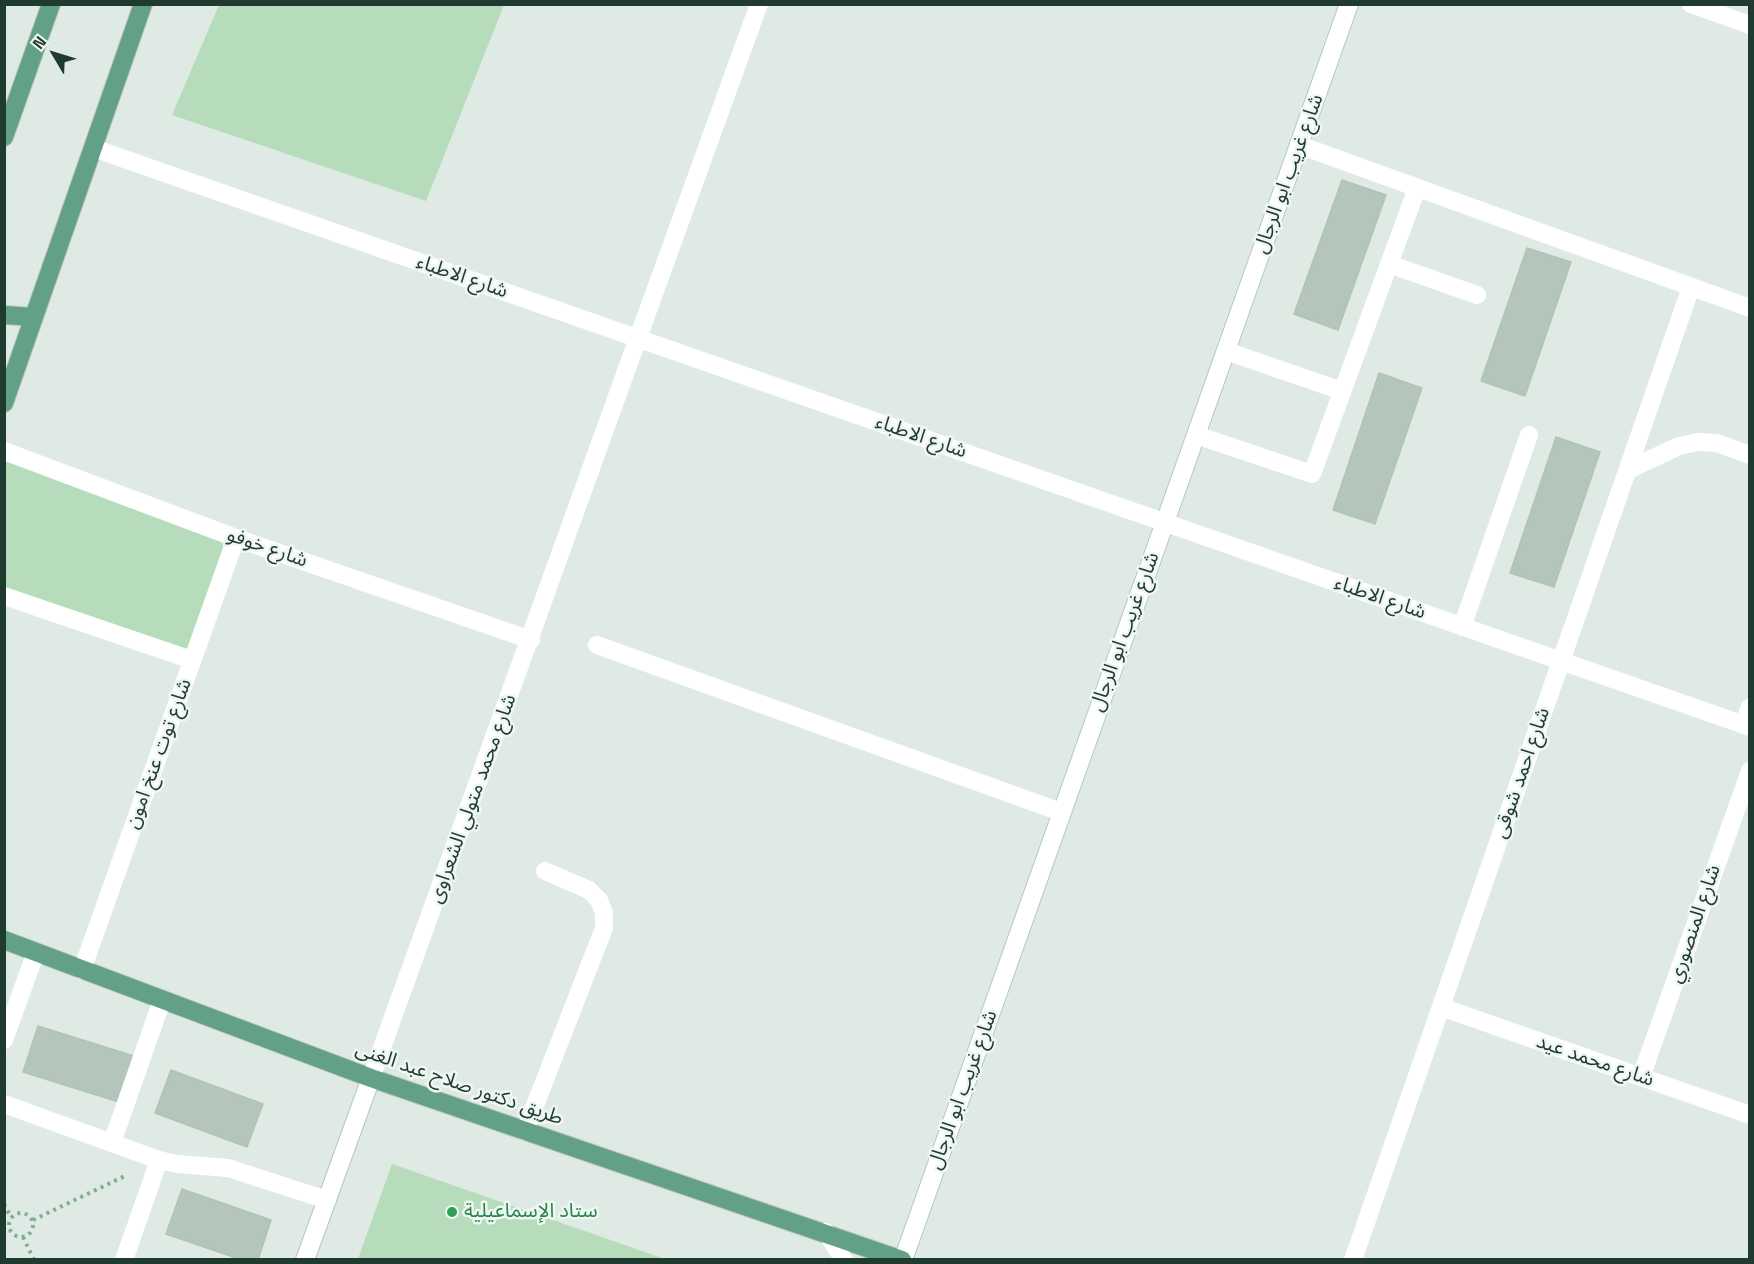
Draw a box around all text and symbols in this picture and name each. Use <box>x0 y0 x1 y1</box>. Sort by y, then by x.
north arrow <box>24 24 84 84</box>
text: N <box>28 32 51 53</box>
street label: شارع غريب ابو الرجال <box>1249 91 1329 257</box>
street label: شارع الاطباء <box>413 250 511 304</box>
street label: شارع الاطباء <box>872 410 970 464</box>
street label: شارع خوفو <box>224 523 310 573</box>
street label: شارع غريب ابو الرجال <box>1085 549 1165 715</box>
street label: شارع الاطباء <box>1331 571 1429 625</box>
street label: شارع توت عنخ امون <box>121 676 197 832</box>
street label: شارع محمد متولي الشعراوى <box>424 691 522 907</box>
street label: شارع احمد شوقى <box>1488 704 1556 842</box>
street label: شارع المنصوري <box>1664 862 1726 986</box>
street label: شارع غريب ابو الرجال <box>923 1007 1003 1173</box>
street label: شارع محمد عيد <box>1533 1030 1657 1092</box>
street label: طريق دكتور صلاح عبد الغنى <box>352 1037 566 1131</box>
place label: ستاد الإسماعيلية <box>464 1200 598 1224</box>
marker: ستاد الإسماعيلية <box>445 1205 459 1219</box>

